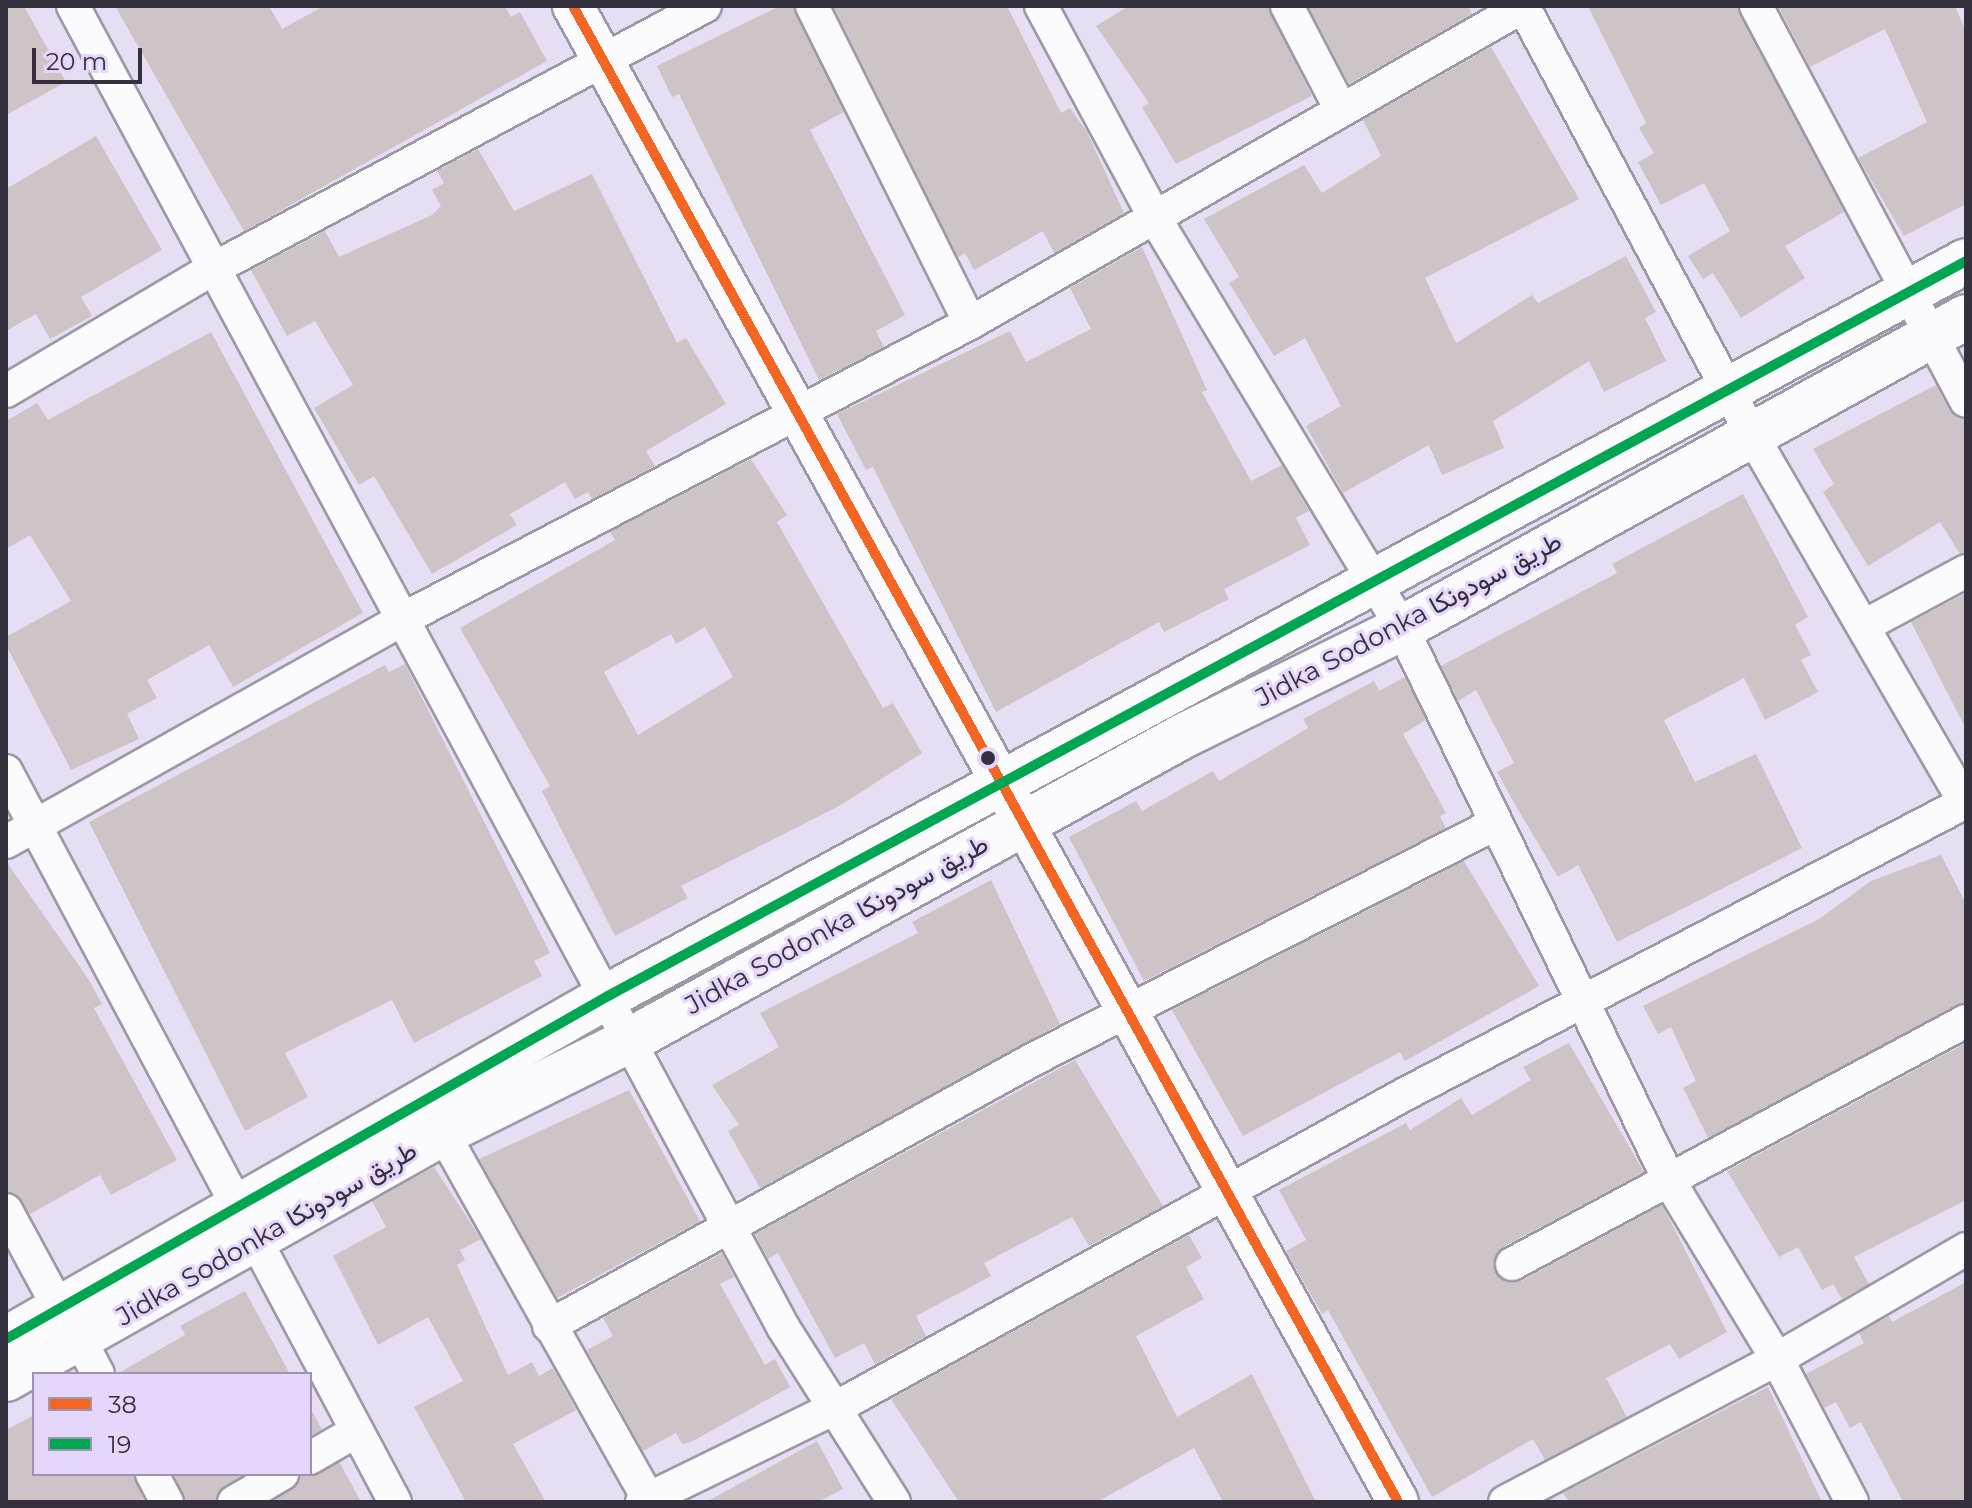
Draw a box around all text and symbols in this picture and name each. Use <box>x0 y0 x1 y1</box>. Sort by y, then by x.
scale bar <box>36 32 146 82</box>
text: 20 m <box>46 47 107 76</box>
street label: Jidka Sodonka طريق سودونكا <box>1251 526 1567 714</box>
unlabelled marker <box>980 750 996 766</box>
street label: Jidka Sodonka طريق سودونكا <box>680 828 994 1022</box>
street label: Jidka Sodonka طريق سودونكا <box>111 1135 423 1333</box>
legend <box>32 1372 312 1476</box>
text: 38 <box>108 1390 137 1419</box>
text: 19 <box>108 1430 131 1459</box>

